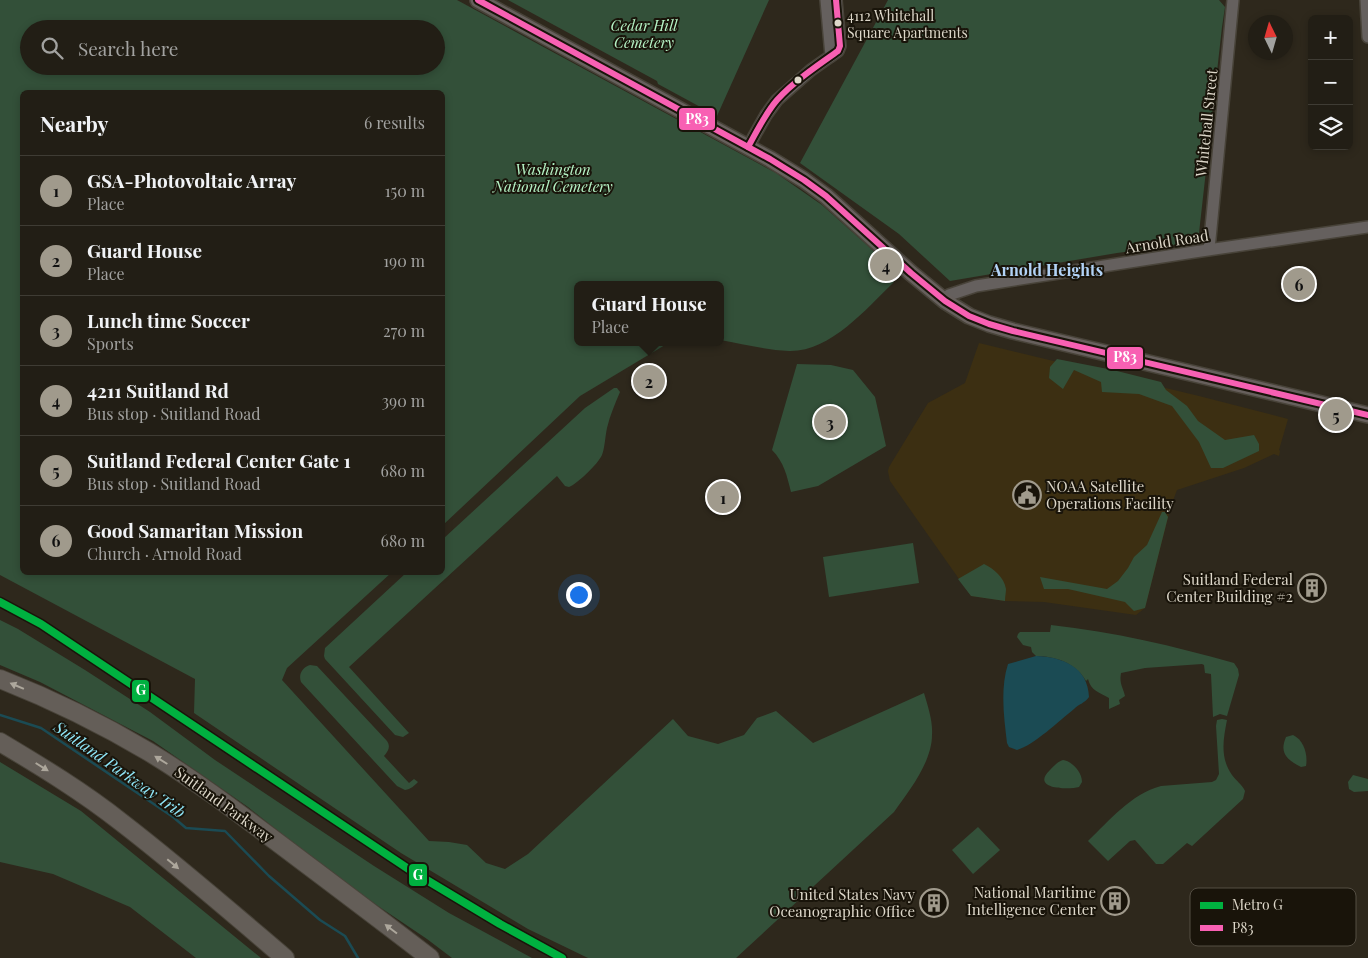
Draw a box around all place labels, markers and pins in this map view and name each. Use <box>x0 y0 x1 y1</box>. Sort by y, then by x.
place label: 4112 Whitehall Square Apartments <box>847 6 968 42</box>
marker: 4112 Whitehall Square Apartments <box>833 18 843 28</box>
unlabelled marker <box>793 75 803 85</box>
pin: 4 <box>870 246 902 284</box>
pin: 6 <box>1283 265 1315 303</box>
pin: 2 <box>633 362 665 400</box>
pin: 5 <box>1320 396 1352 434</box>
pin: 3 <box>814 403 846 441</box>
place label: NOAA Satellite Operations Facility <box>1046 476 1174 513</box>
pin: 1 <box>707 478 739 516</box>
public building icon: NOAA Satellite Operations Facility <box>1012 480 1042 510</box>
place label: Suitland Federal Center Building #2 <box>1166 569 1293 606</box>
building icon: Suitland Federal Center Building #2 <box>1297 573 1327 603</box>
place label: National Maritime Intelligence Center <box>967 882 1096 919</box>
place label: United States Navy Oceanographic Office <box>769 884 915 921</box>
building icon: National Maritime Intelligence Center <box>1100 886 1130 916</box>
building icon: United States Navy Oceanographic Office <box>919 888 949 918</box>

